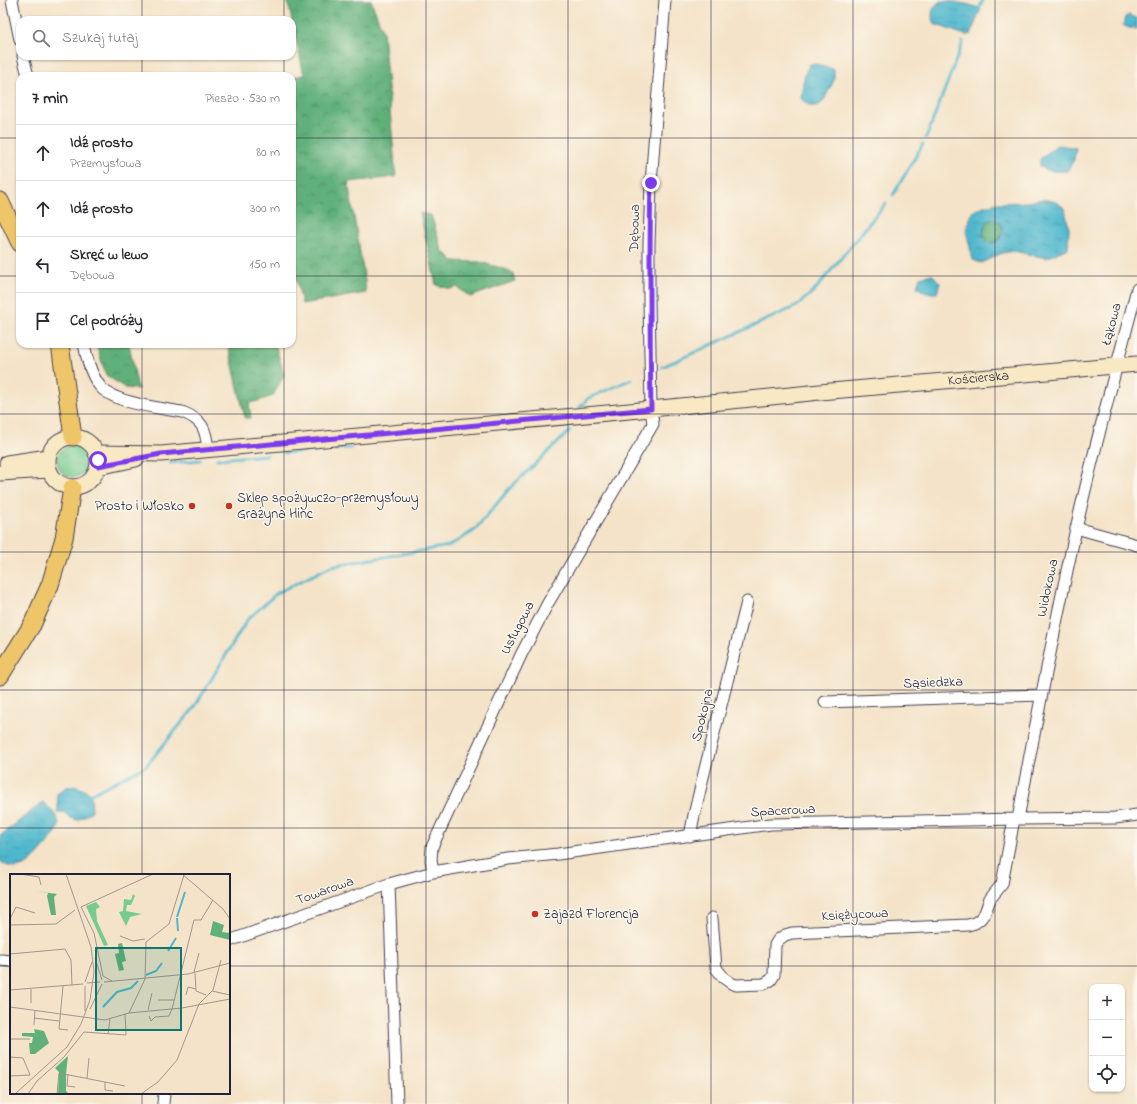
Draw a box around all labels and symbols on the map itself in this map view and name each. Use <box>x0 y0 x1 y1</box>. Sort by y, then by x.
route end <box>642 174 660 192</box>
street label: Dębowa <box>624 204 646 253</box>
street label: Łąkowa <box>1096 301 1128 348</box>
street label: Kościerska <box>947 365 1010 391</box>
route start <box>89 451 107 469</box>
place label: Sklep spożywczo-przemysłowy Grażyna Hinc <box>237 488 419 526</box>
place label: Prosto i Włosko <box>95 496 184 517</box>
marker: Prosto i Włosko <box>187 501 197 511</box>
marker: Sklep spożywczo-przemysłowy Grażyna Hinc <box>224 501 234 511</box>
street label: Widokowa <box>1032 557 1064 619</box>
street label: Usługowa <box>496 598 541 659</box>
street label: Sąsiedzka <box>903 671 963 695</box>
street label: Spokojna <box>686 686 720 744</box>
street label: Spacerowa <box>750 799 816 823</box>
street label: Towarowa <box>293 871 357 911</box>
inset map <box>10 874 230 1094</box>
street label: Księżycowa <box>821 903 889 928</box>
place label: Zajazd Florencja <box>543 904 639 925</box>
marker: Zajazd Florencja <box>530 909 540 919</box>

